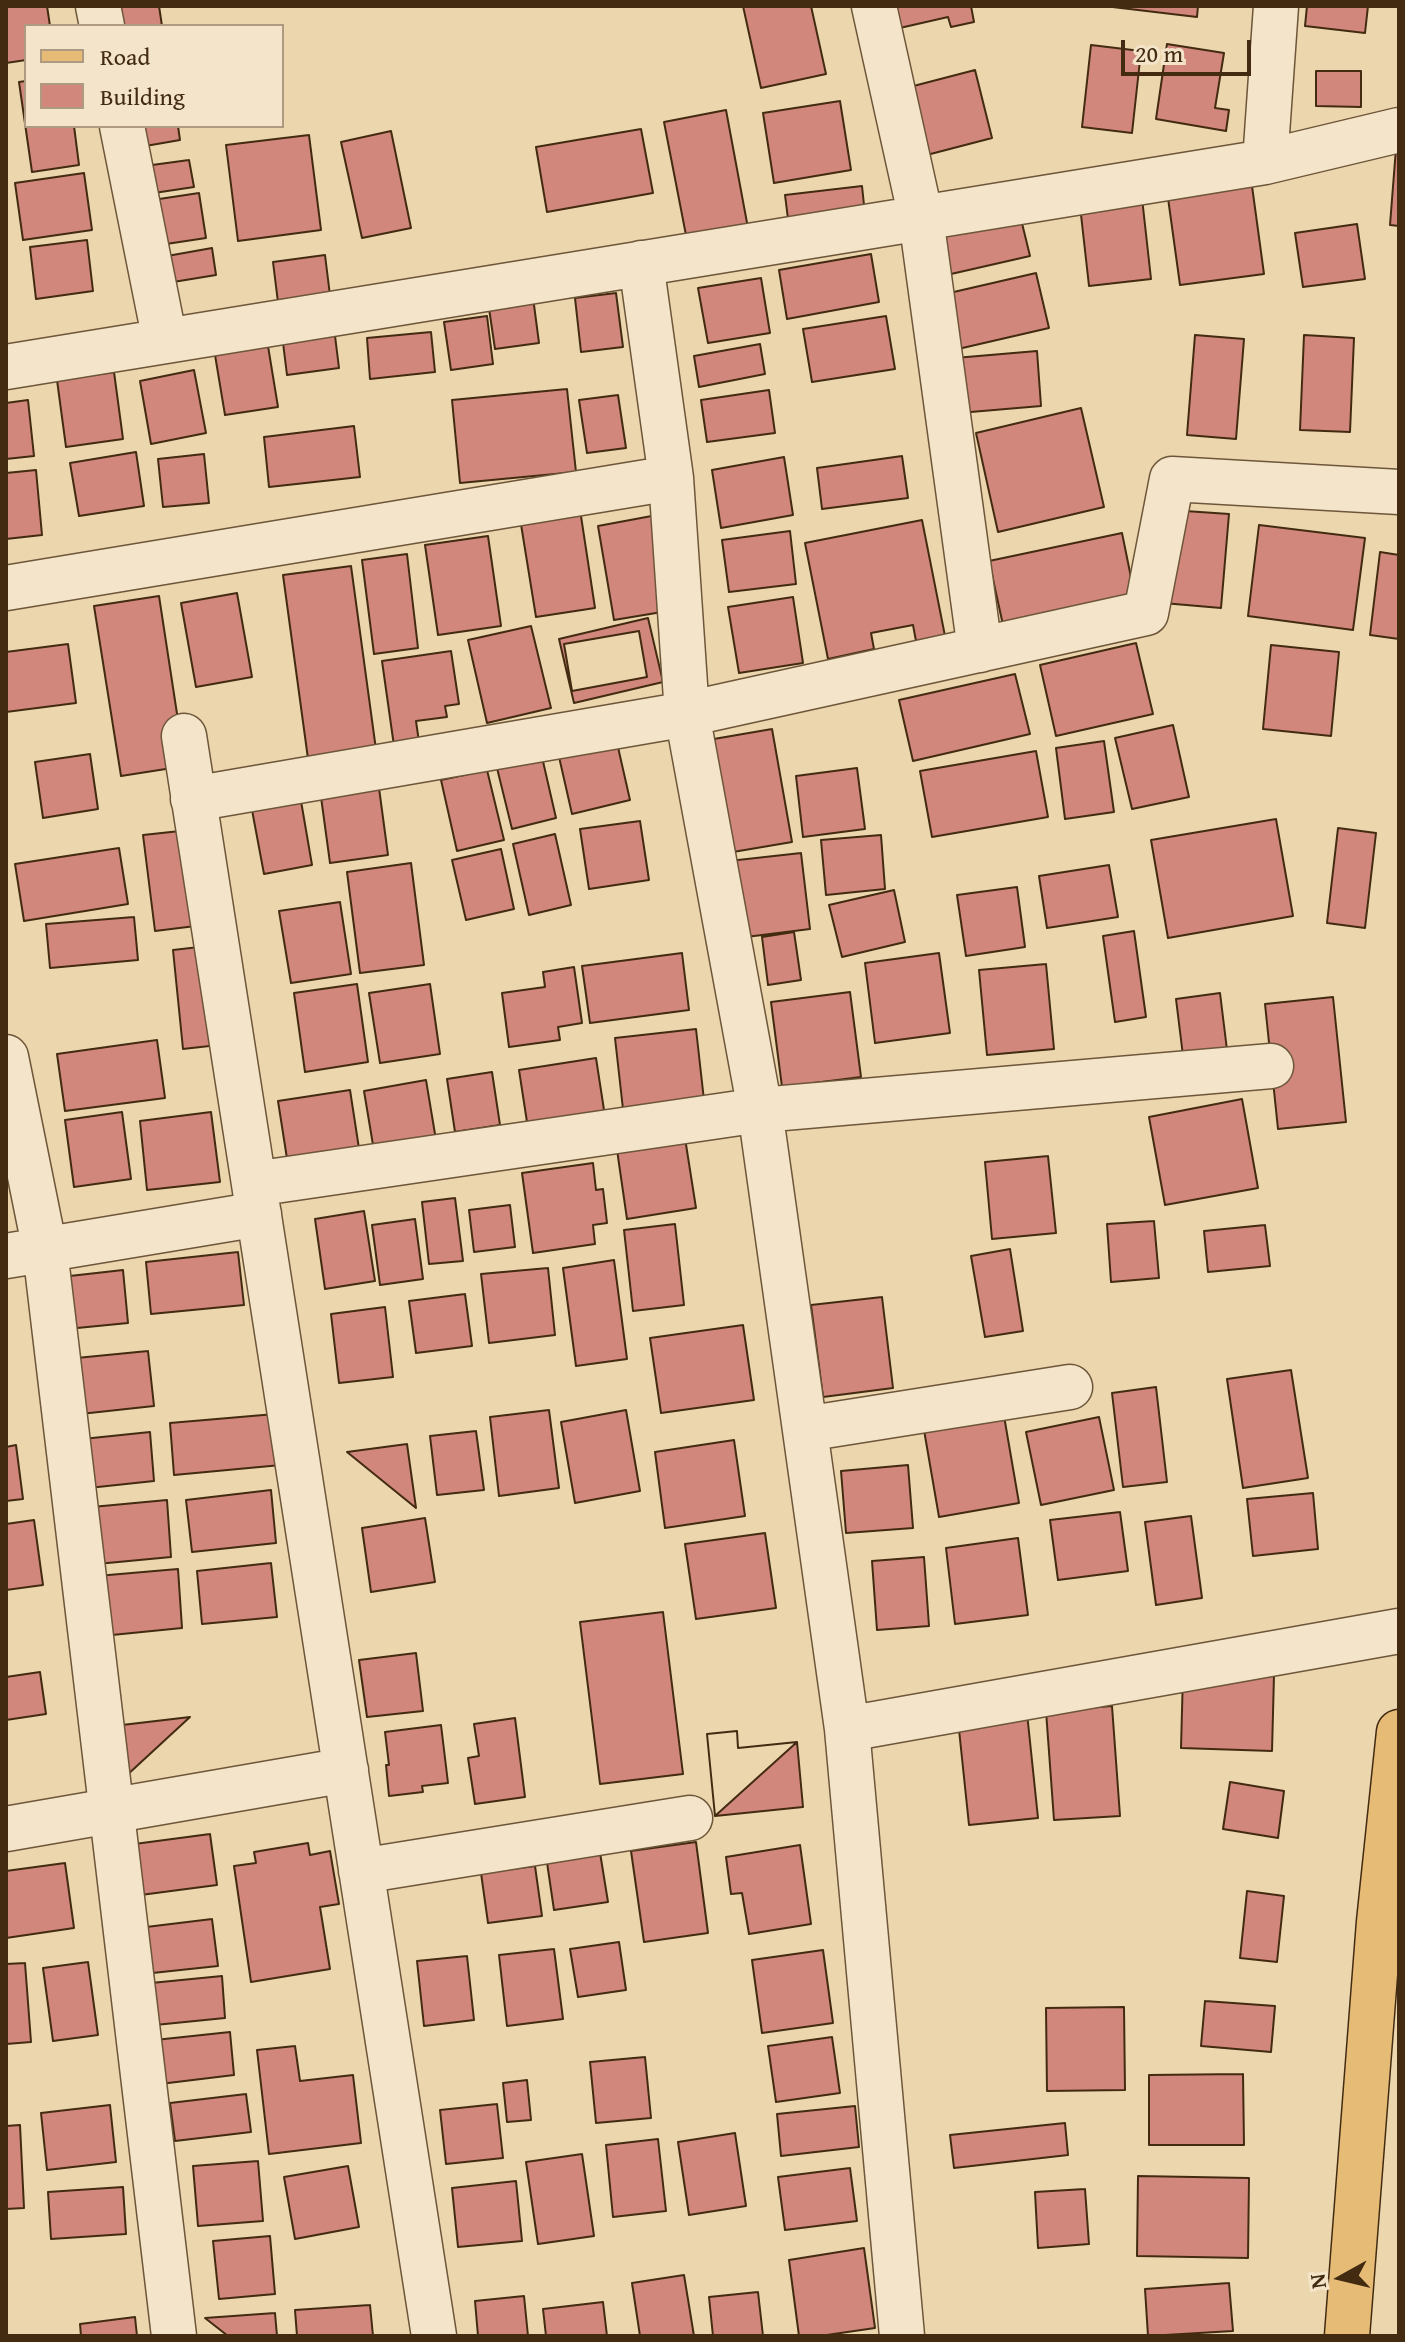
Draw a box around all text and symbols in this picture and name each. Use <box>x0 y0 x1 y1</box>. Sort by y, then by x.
legend <box>24 24 284 128</box>
scale bar <box>1125 24 1255 74</box>
text: 20 m <box>1135 36 1183 71</box>
text: Road <box>100 39 150 74</box>
text: Building <box>100 79 185 114</box>
north arrow <box>1301 2238 1381 2318</box>
text: N <box>1300 2272 1334 2291</box>

